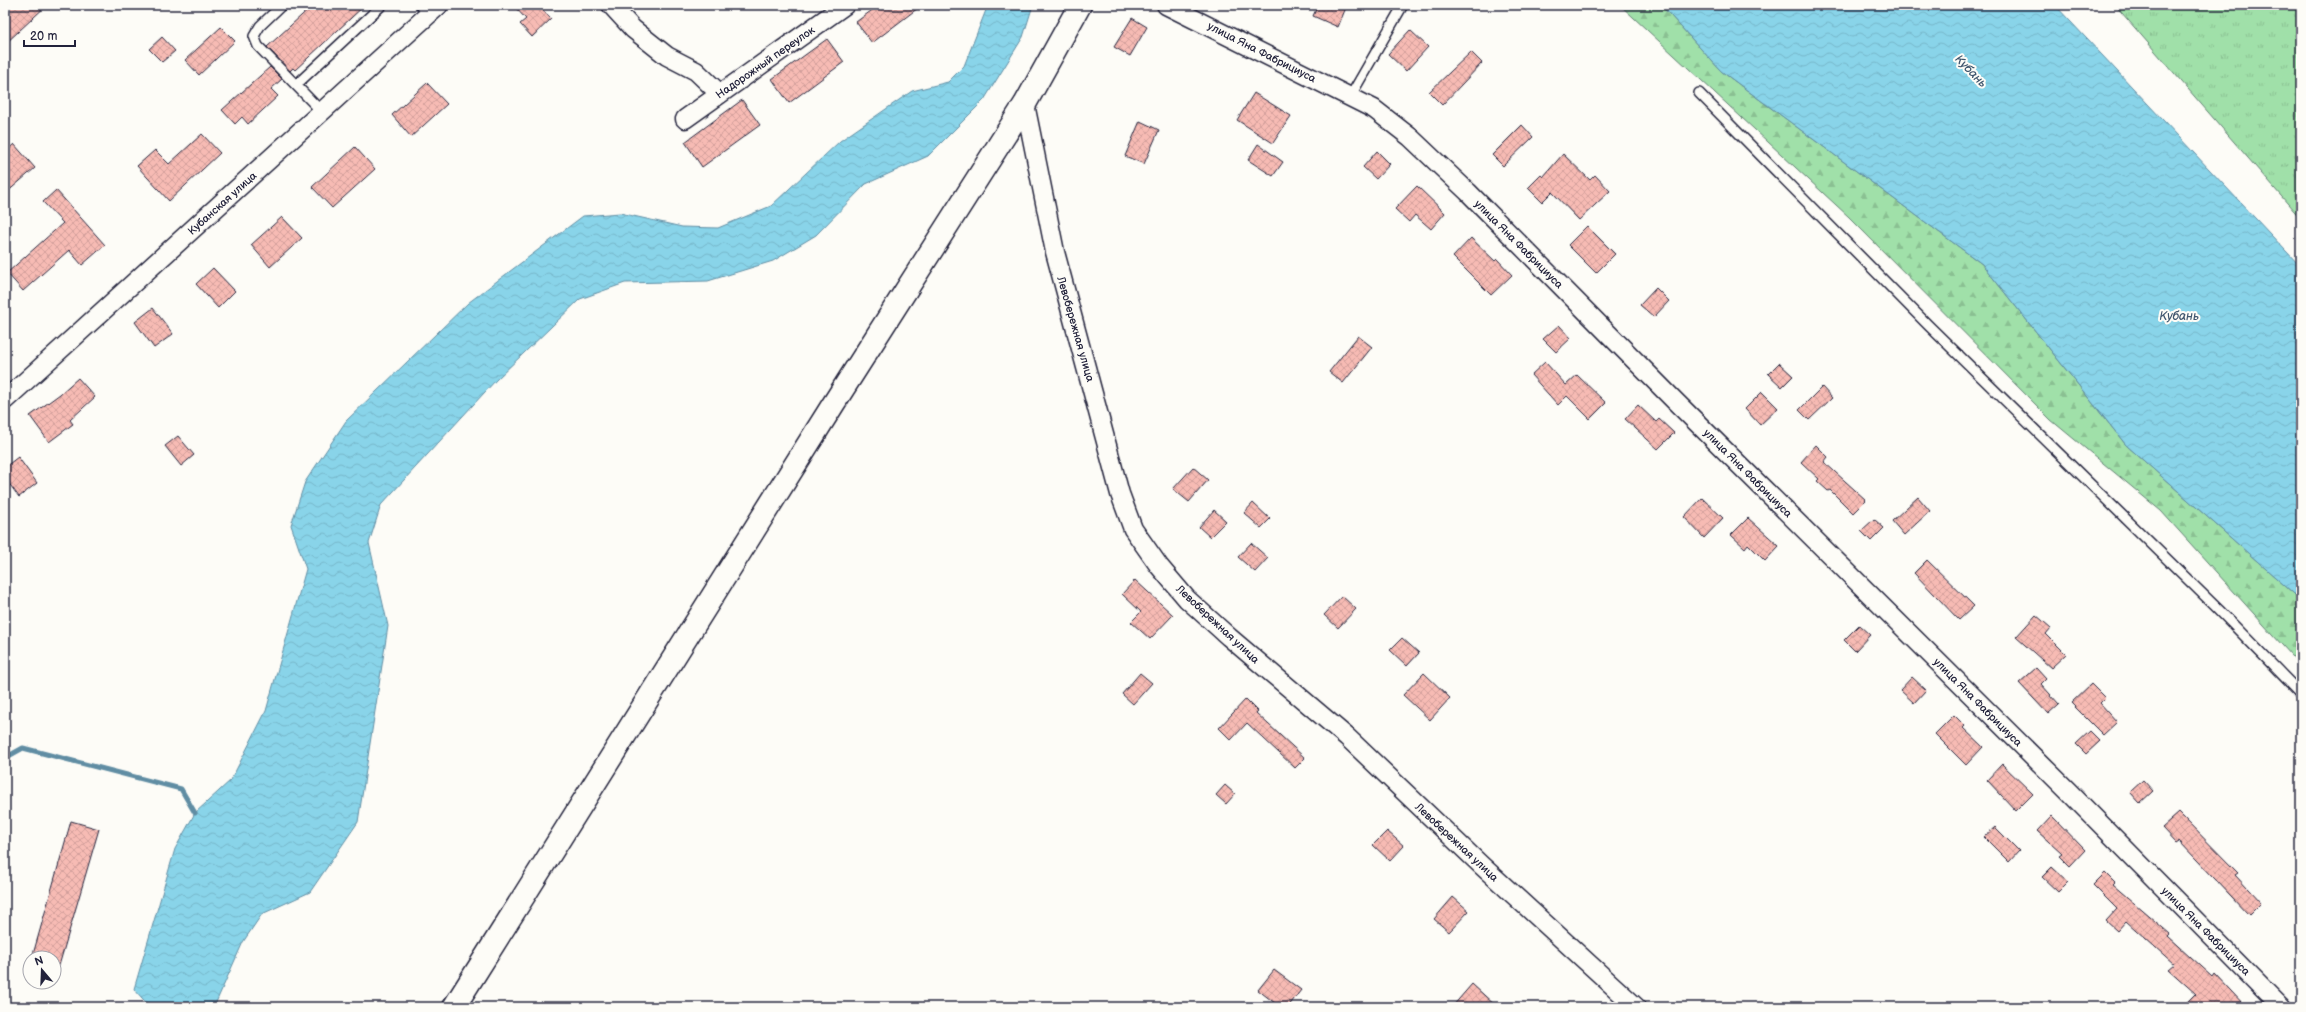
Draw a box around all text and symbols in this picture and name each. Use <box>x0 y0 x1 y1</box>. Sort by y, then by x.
street label: улица Яна Фабрициуса <box>1205 19 1319 86</box>
scale bar <box>24 22 75 48</box>
street label: Надорожный переулок <box>713 23 817 101</box>
text: 20 m <box>30 29 57 44</box>
water label: Кубань <box>1951 52 1990 91</box>
street label: Кубанская улица <box>185 169 260 238</box>
street label: улица Яна Фабрициуса <box>1472 197 1566 292</box>
street label: Левобережная улица <box>1054 274 1097 384</box>
water label: Кубань <box>2159 309 2199 324</box>
street label: улица Яна Фабрициуса <box>1701 426 1795 521</box>
street label: Левобережная улица <box>1173 582 1262 667</box>
street label: улица Яна Фабрициуса <box>1931 655 2025 750</box>
street label: Левобережная улица <box>1412 800 1501 885</box>
street label: улица Яна Фабрициуса <box>2159 884 2253 979</box>
north arrow <box>22 950 62 990</box>
text: N <box>33 954 45 969</box>

